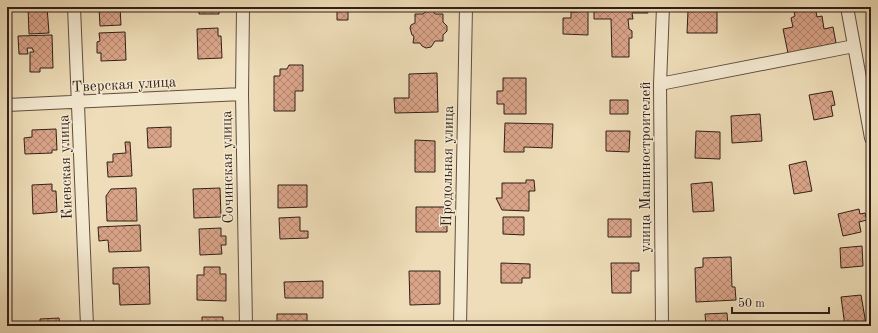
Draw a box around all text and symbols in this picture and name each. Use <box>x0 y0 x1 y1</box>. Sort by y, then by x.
street label: Тверская улица <box>72 75 177 96</box>
street label: улица Машиностроителей <box>639 81 654 253</box>
street label: Продольная улица <box>440 105 457 227</box>
street label: Сочинская улица <box>220 110 237 224</box>
street label: Киевская улица <box>57 114 76 220</box>
scale bar <box>732 289 829 315</box>
text: 50 m <box>738 297 765 310</box>

